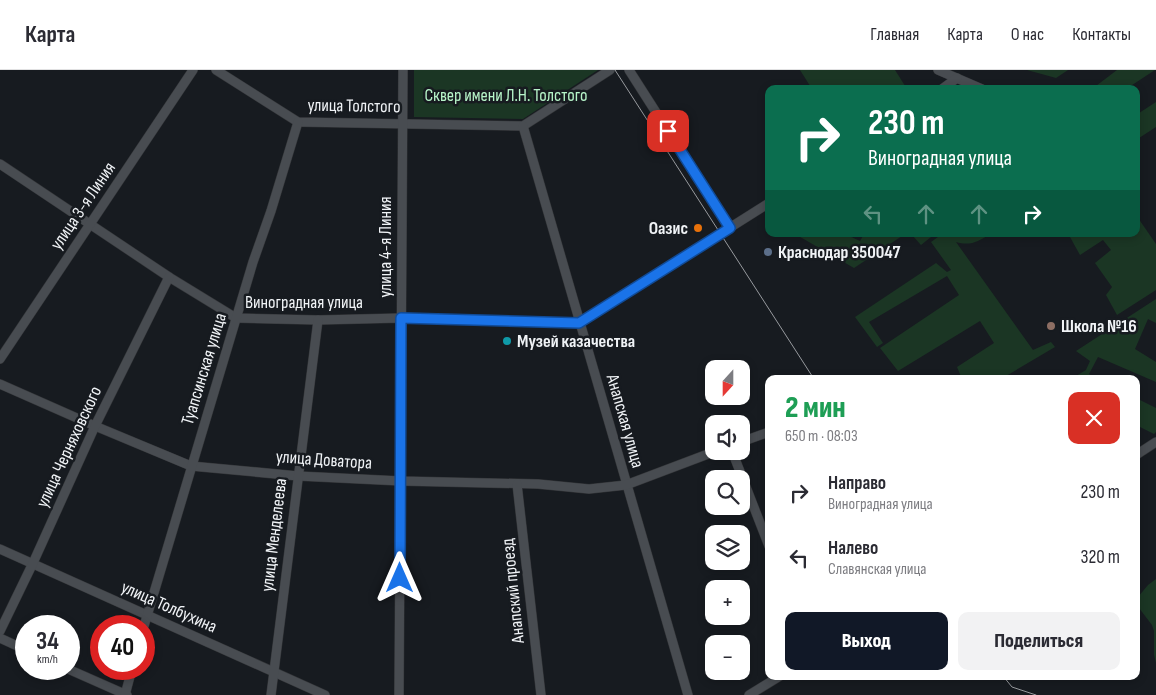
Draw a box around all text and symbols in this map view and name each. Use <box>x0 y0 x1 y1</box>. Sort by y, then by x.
text: Карта <box>25 20 75 49</box>
text: Главная <box>870 24 919 45</box>
text: Карта <box>947 24 983 45</box>
text: О нас <box>1011 24 1044 45</box>
text: Контакты <box>1072 24 1131 45</box>
park label: Сквер имени Л.Н. Толстого <box>424 85 588 106</box>
street label: улица Толстого <box>307 95 401 117</box>
text: 230 m <box>868 102 944 145</box>
icon: right <box>785 105 850 170</box>
pin <box>647 110 689 152</box>
icon: arrive <box>654 117 682 145</box>
text: Виноградная улица <box>868 145 1012 172</box>
street label: улица 3-я Линия <box>46 158 120 254</box>
street label: улица 4-я Линия <box>375 196 396 298</box>
icon: left <box>859 200 887 228</box>
icon: ahead <box>912 200 940 228</box>
icon: ahead <box>965 200 993 228</box>
icon: right <box>1018 200 1046 228</box>
place label: Оазис <box>649 218 688 239</box>
marker: Оазис <box>692 222 704 234</box>
place label: Краснодар 350047 <box>778 242 900 263</box>
marker: Краснодар 350047 <box>762 246 774 258</box>
street label: Виноградная улица <box>245 292 363 313</box>
street label: Туапсинская улица <box>177 310 231 428</box>
place label: Школа №16 <box>1061 316 1137 337</box>
marker: Школа №16 <box>1045 320 1057 332</box>
place label: Музей казачества <box>517 331 635 352</box>
marker: Музей казачества <box>501 335 513 347</box>
north arrow <box>705 360 750 405</box>
map controls <box>705 360 750 680</box>
street label: Анапская улица <box>601 371 648 470</box>
street label: улица Черняховского <box>32 383 106 511</box>
text: 2 мин <box>785 390 846 426</box>
button: close <box>1068 392 1120 444</box>
button: sound <box>705 415 750 460</box>
text: 650 m · 08:03 <box>785 427 858 446</box>
street label: улица Доватора <box>275 446 373 474</box>
button: search <box>705 470 750 515</box>
text: Направо <box>828 472 886 495</box>
street label: улица Менделеева <box>257 477 291 593</box>
icon: right <box>785 479 813 507</box>
text: 230 m <box>1080 481 1120 504</box>
text: Виноградная улица <box>828 495 933 514</box>
button: layers <box>705 525 750 570</box>
street label: Анапский проезд <box>497 537 529 645</box>
text: Налево <box>828 537 878 560</box>
icon: left <box>785 544 813 572</box>
text: 320 m <box>1080 546 1120 569</box>
position arrow <box>373 551 425 603</box>
text: Славянская улица <box>828 560 926 579</box>
street label: улица Толбухина <box>118 577 220 637</box>
button: + <box>705 580 750 625</box>
button: Выход <box>785 612 948 670</box>
button: Поделиться <box>958 612 1120 670</box>
speed limit sign: 40 <box>90 615 155 680</box>
text: 34 <box>36 626 59 657</box>
button: − <box>705 635 750 680</box>
text: km/h <box>37 652 58 667</box>

